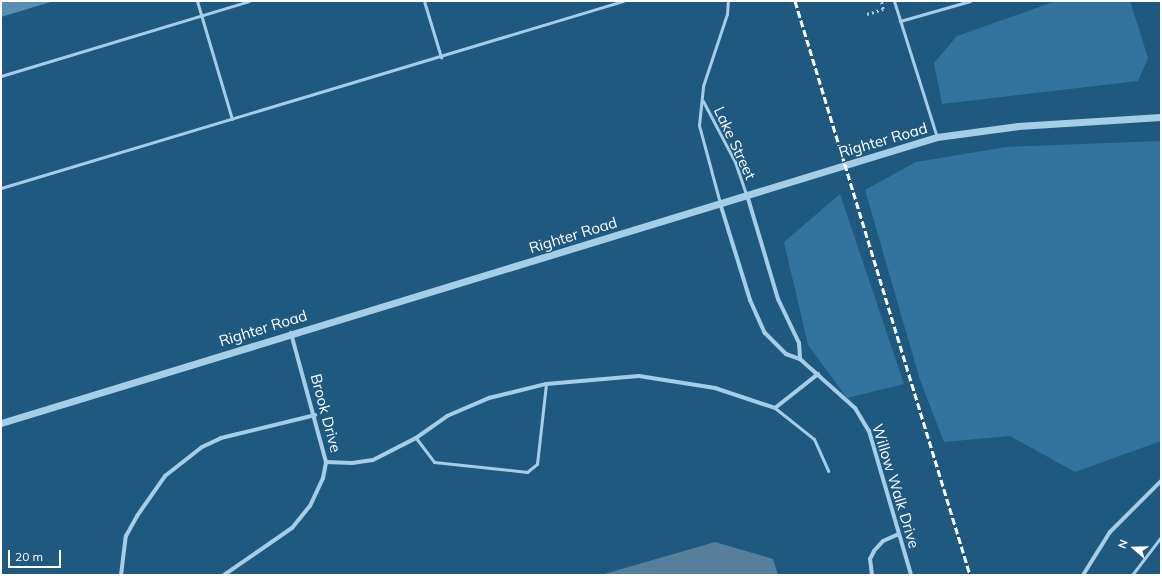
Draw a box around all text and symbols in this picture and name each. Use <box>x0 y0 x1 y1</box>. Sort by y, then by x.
street label: Lake Street <box>710 104 760 182</box>
street label: Righter Road <box>837 119 929 161</box>
street label: Righter Road <box>527 213 619 257</box>
street label: Righter Road <box>217 306 309 350</box>
street label: Brook Drive <box>307 372 345 454</box>
street label: Willow Walk Drive <box>869 422 923 550</box>
north arrow <box>1114 528 1154 568</box>
text: N <box>1115 538 1131 550</box>
scale bar <box>10 542 63 568</box>
text: 20 m <box>15 549 43 564</box>

